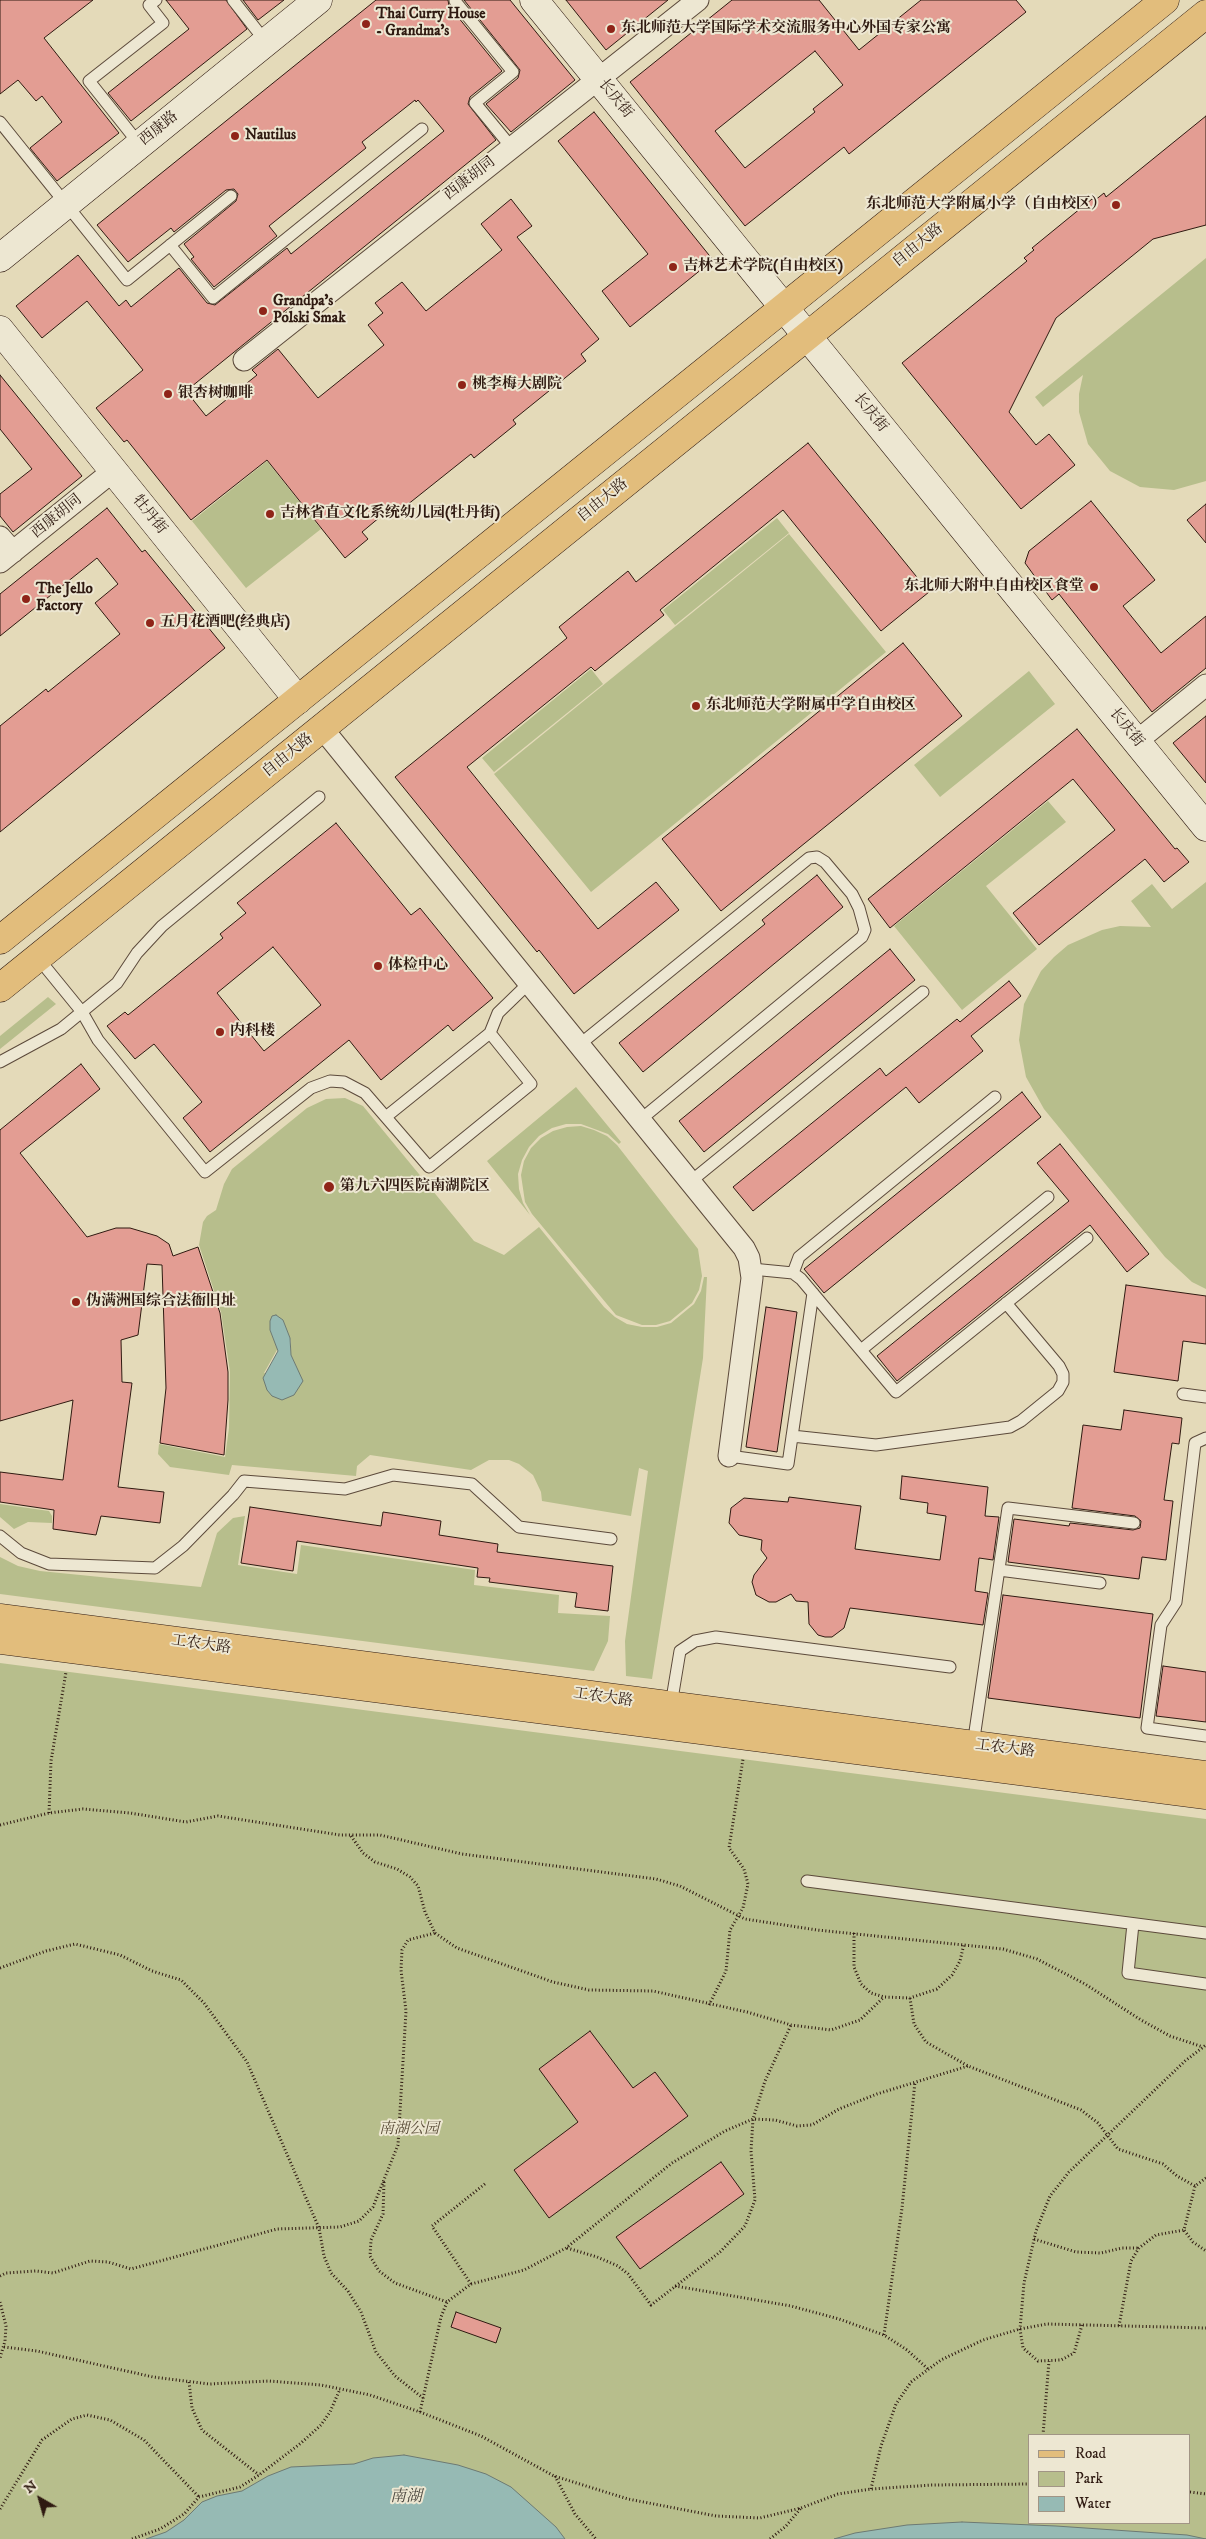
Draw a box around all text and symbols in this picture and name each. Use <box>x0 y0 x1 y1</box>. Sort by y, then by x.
place label: Thai Curry House - Grandma's <box>376 6 486 41</box>
marker: Thai Curry House - Grandma's <box>360 18 372 30</box>
place label: 东北师范大学国际学术交流服务中心外国专家公寓 <box>621 20 951 38</box>
marker: 东北师范大学国际学术交流服务中心外国专家公寓 <box>605 23 617 35</box>
street label: 长庆街 <box>594 76 636 122</box>
street label: 西康路 <box>136 108 182 150</box>
place label: Nautilus <box>245 127 296 145</box>
marker: Nautilus <box>229 130 241 142</box>
street label: 西康胡同 <box>441 153 499 205</box>
place label: 东北师范大学附属小学（自由校区） <box>866 196 1106 214</box>
marker: 东北师范大学附属小学（自由校区） <box>1110 199 1122 211</box>
street label: 自由大路 <box>889 220 947 272</box>
place label: 吉林艺术学院(自由校区) <box>683 258 843 276</box>
marker: 吉林艺术学院(自由校区) <box>667 261 679 273</box>
place label: Grandpa's Polski Smak <box>273 293 346 328</box>
marker: Grandpa's Polski Smak <box>257 305 269 317</box>
place label: 桃李梅大剧院 <box>472 376 562 394</box>
marker: 桃李梅大剧院 <box>456 379 468 391</box>
place label: 银杏树咖啡 <box>178 385 253 403</box>
marker: 银杏树咖啡 <box>162 388 174 400</box>
street label: 长庆街 <box>849 390 891 436</box>
street label: 自由大路 <box>574 475 632 527</box>
street label: 西康胡同 <box>28 491 86 543</box>
street label: 牡丹街 <box>128 492 170 538</box>
place label: 吉林省直文化系统幼儿园(牡丹街) <box>280 505 500 523</box>
marker: 吉林省直文化系统幼儿园(牡丹街) <box>264 508 276 520</box>
place label: 东北师大附中自由校区食堂 <box>904 578 1084 596</box>
place label: The Jello Factory <box>36 581 93 616</box>
marker: 东北师大附中自由校区食堂 <box>1088 581 1100 593</box>
marker: The Jello Factory <box>20 593 32 605</box>
place label: 五月花酒吧(经典店) <box>160 614 290 632</box>
marker: 五月花酒吧(经典店) <box>144 617 156 629</box>
place label: 东北师范大学附属中学自由校区 <box>706 697 916 715</box>
marker: 东北师范大学附属中学自由校区 <box>690 700 702 712</box>
street label: 长庆街 <box>1105 705 1147 751</box>
street label: 自由大路 <box>259 730 317 782</box>
place label: 体检中心 <box>388 957 448 975</box>
marker: 体检中心 <box>372 960 384 972</box>
place label: 内科楼 <box>230 1023 275 1041</box>
marker: 内科楼 <box>214 1026 226 1038</box>
place label: 第九六四医院南湖院区 <box>340 1178 490 1196</box>
marker: 第九六四医院南湖院区 <box>322 1180 336 1194</box>
place label: 伪满洲国综合法衙旧址 <box>86 1293 236 1311</box>
marker: 伪满洲国综合法衙旧址 <box>70 1296 82 1308</box>
street label: 工农大路 <box>170 1632 232 1658</box>
street label: 工农大路 <box>572 1685 634 1711</box>
street label: 工农大路 <box>974 1736 1036 1762</box>
park label: 南湖公园 <box>379 2121 439 2139</box>
legend <box>1028 2434 1191 2524</box>
text: Road <box>1075 2444 1106 2463</box>
text: Park <box>1075 2469 1103 2488</box>
north arrow <box>15 2474 65 2524</box>
text: N <box>21 2477 41 2498</box>
water label: 南湖 <box>390 2488 422 2508</box>
text: Water <box>1075 2494 1111 2513</box>

